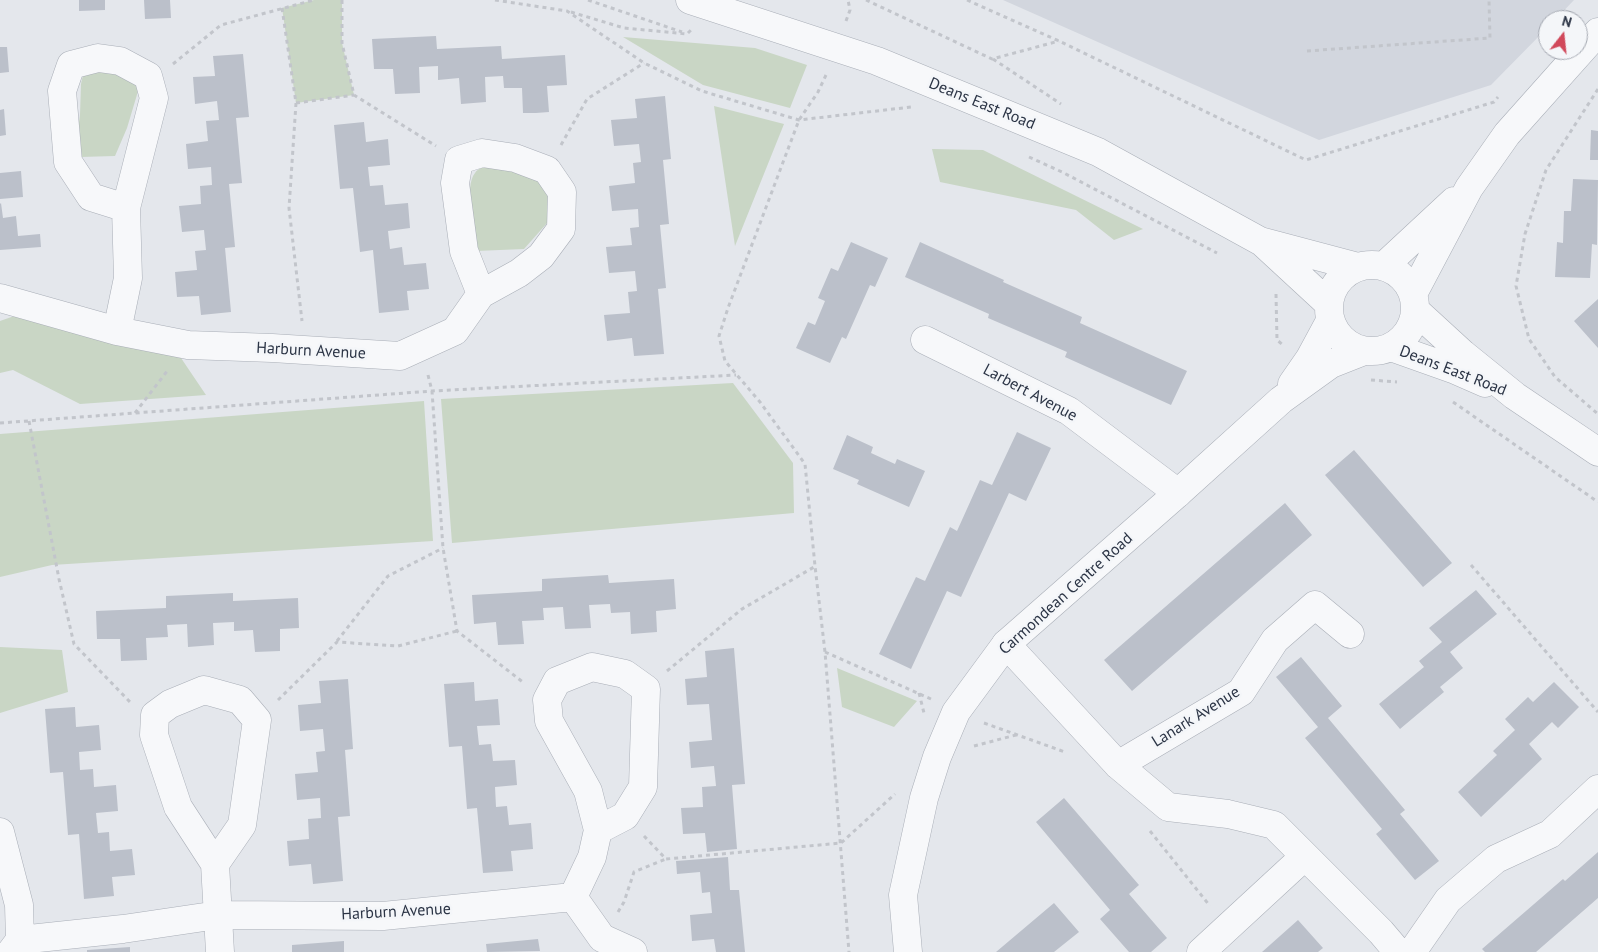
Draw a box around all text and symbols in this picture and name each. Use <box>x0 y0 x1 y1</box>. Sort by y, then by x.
north arrow <box>1538 10 1588 60</box>
text: N <box>1560 12 1574 31</box>
street label: Deans East Road <box>926 74 1038 134</box>
street label: Harburn Avenue <box>256 339 366 363</box>
street label: Deans East Road <box>1397 342 1509 400</box>
street label: Larbert Avenue <box>980 360 1080 426</box>
street label: Carmondean Centre Road <box>995 529 1137 659</box>
street label: Lanark Avenue <box>1149 682 1243 752</box>
street label: Harburn Avenue <box>341 900 451 924</box>

